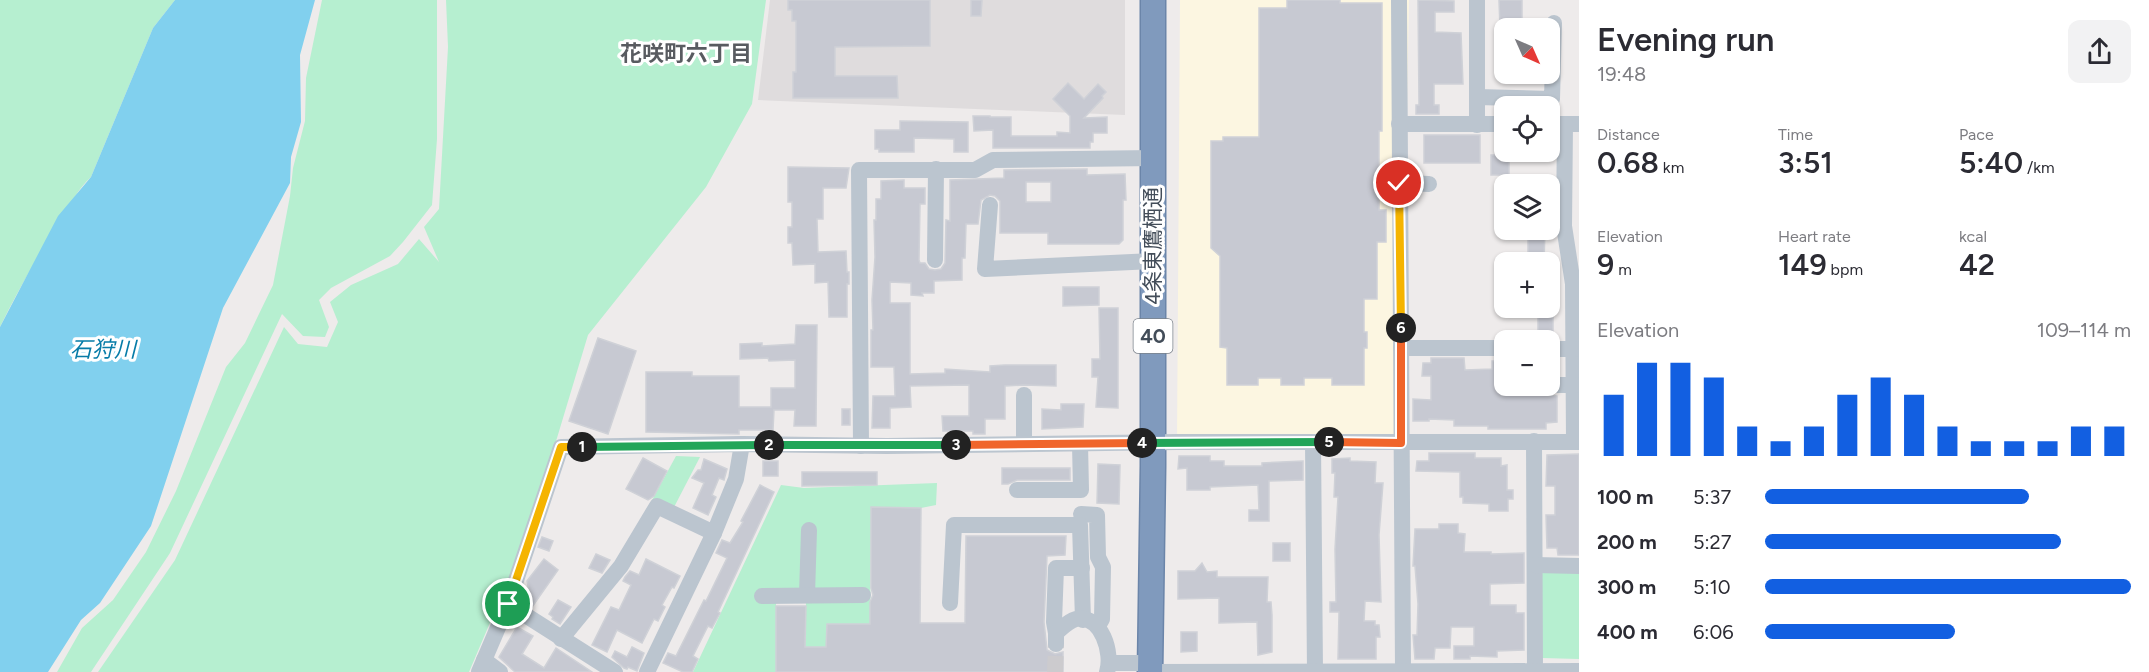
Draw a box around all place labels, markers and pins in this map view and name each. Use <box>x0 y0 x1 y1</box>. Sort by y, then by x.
pin <box>1373 157 1424 208</box>
pin: 6 <box>1386 313 1416 343</box>
pin: 5 <box>1314 427 1344 457</box>
pin: 4 <box>1127 428 1157 458</box>
pin: 2 <box>754 430 784 460</box>
pin: 3 <box>941 430 971 460</box>
pin: 1 <box>567 432 597 462</box>
pin <box>482 578 533 629</box>

